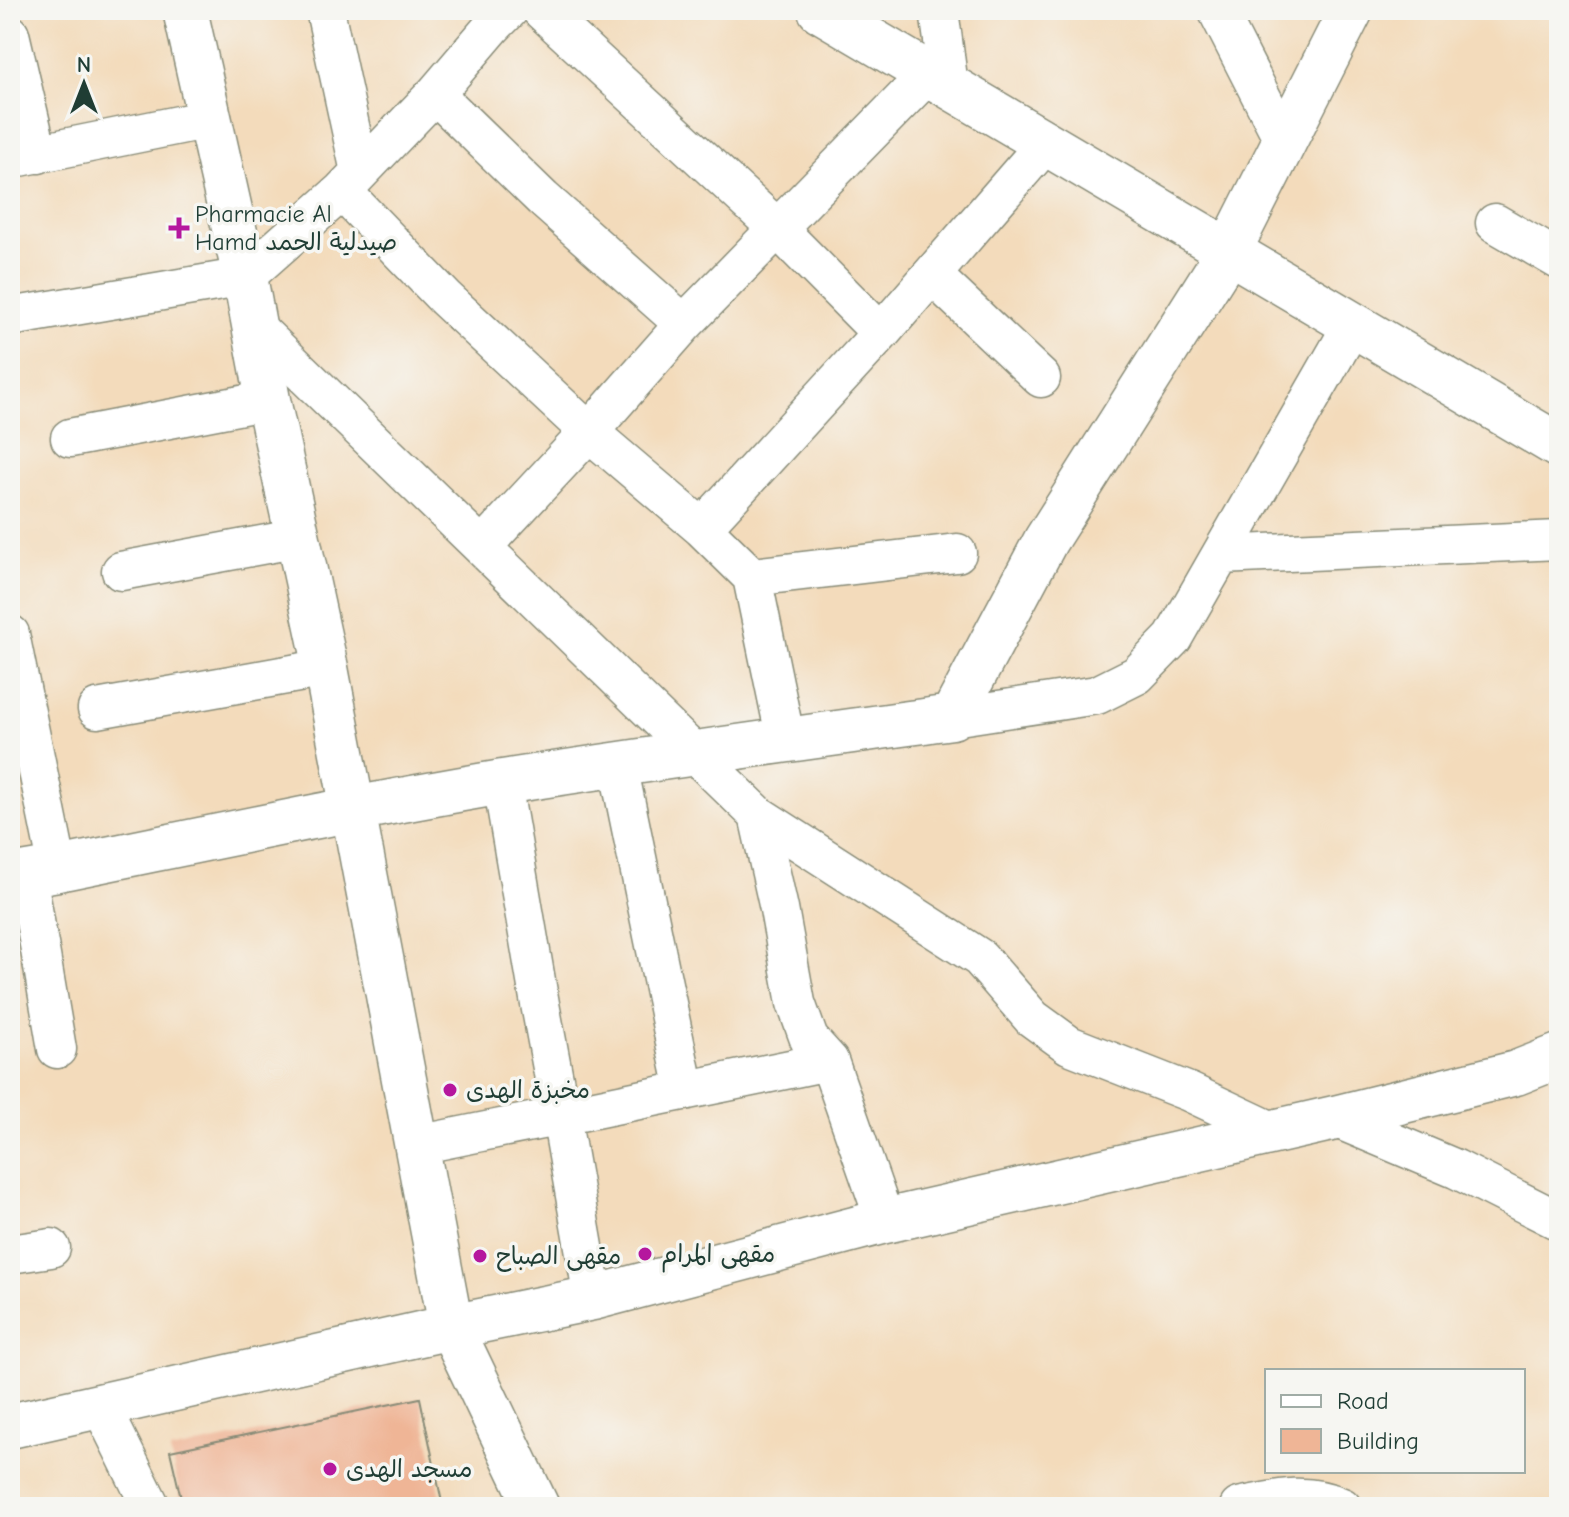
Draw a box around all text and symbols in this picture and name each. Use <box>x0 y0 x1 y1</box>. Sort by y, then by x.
north arrow <box>44 44 124 124</box>
text: N <box>77 52 91 78</box>
place label: Pharmacie Al Hamd صيدلية الحمد <box>195 200 397 256</box>
marker: Pharmacie Al Hamd صيدلية الحمد <box>170 219 188 237</box>
place label: مخبزة الهدى <box>466 1076 590 1104</box>
marker: مخبزة الهدى <box>441 1081 459 1099</box>
place label: مقهى المرام <box>661 1240 775 1273</box>
place label: مقهى الصباح <box>496 1242 621 1272</box>
marker: مقهى المرام <box>636 1245 654 1263</box>
marker: مقهى الصباح <box>471 1247 489 1265</box>
legend <box>1265 1369 1525 1473</box>
text: Road <box>1337 1387 1389 1415</box>
text: Building <box>1337 1427 1419 1455</box>
place label: مسجد الهدى <box>346 1455 472 1483</box>
marker: مسجد الهدى <box>321 1460 339 1478</box>

